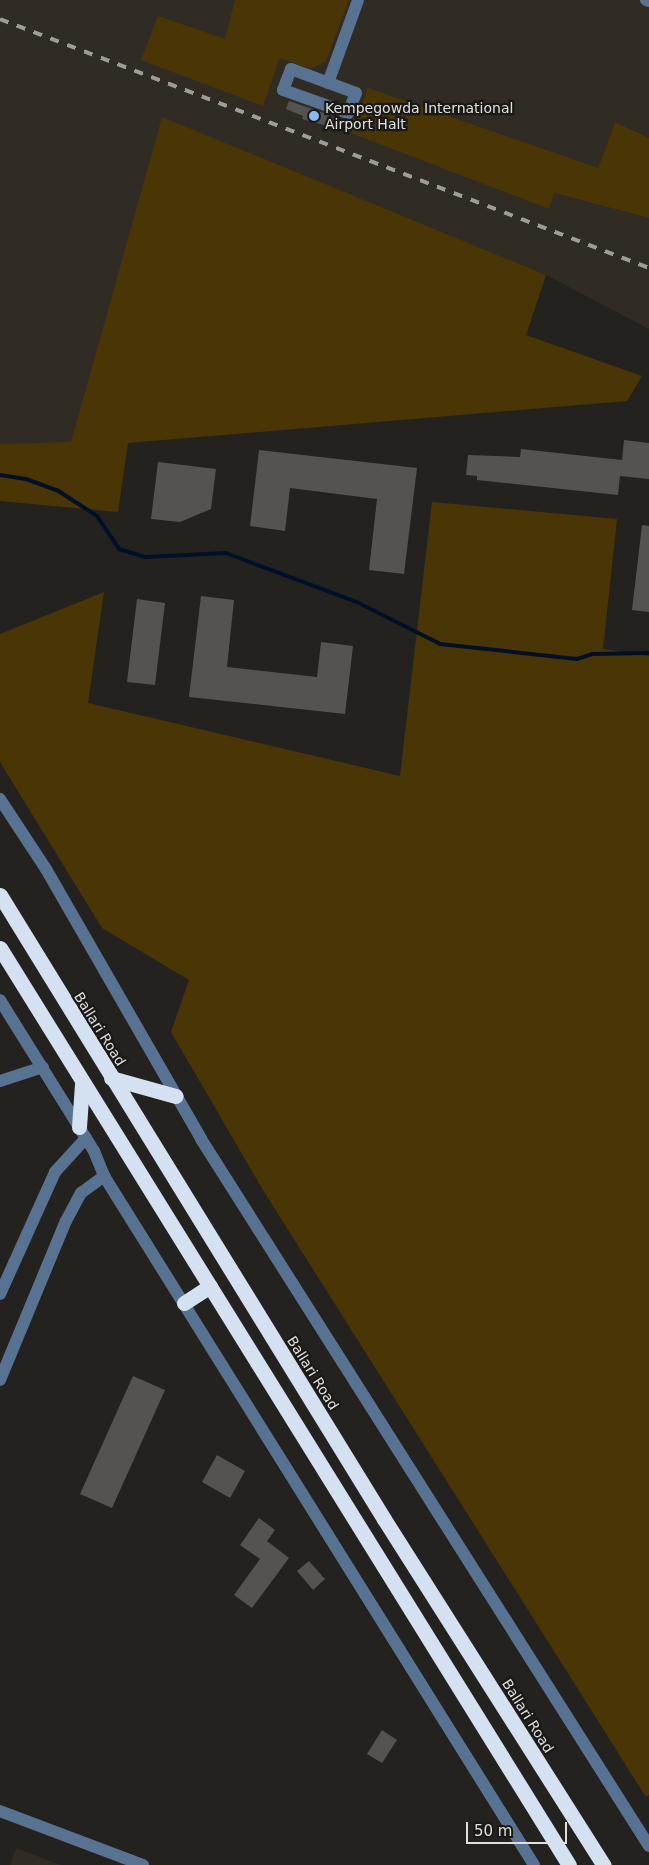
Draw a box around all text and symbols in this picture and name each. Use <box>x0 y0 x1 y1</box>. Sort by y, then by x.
place label: Kempegowda International Airport Halt <box>325 100 513 132</box>
marker: Kempegowda International Airport Halt <box>307 109 321 123</box>
street label: Ballari Road <box>71 989 129 1069</box>
street label: Ballari Road <box>284 1333 342 1413</box>
street label: Ballari Road <box>499 1676 557 1756</box>
scale bar <box>469 1812 570 1844</box>
text: 50 m <box>474 1822 512 1840</box>

